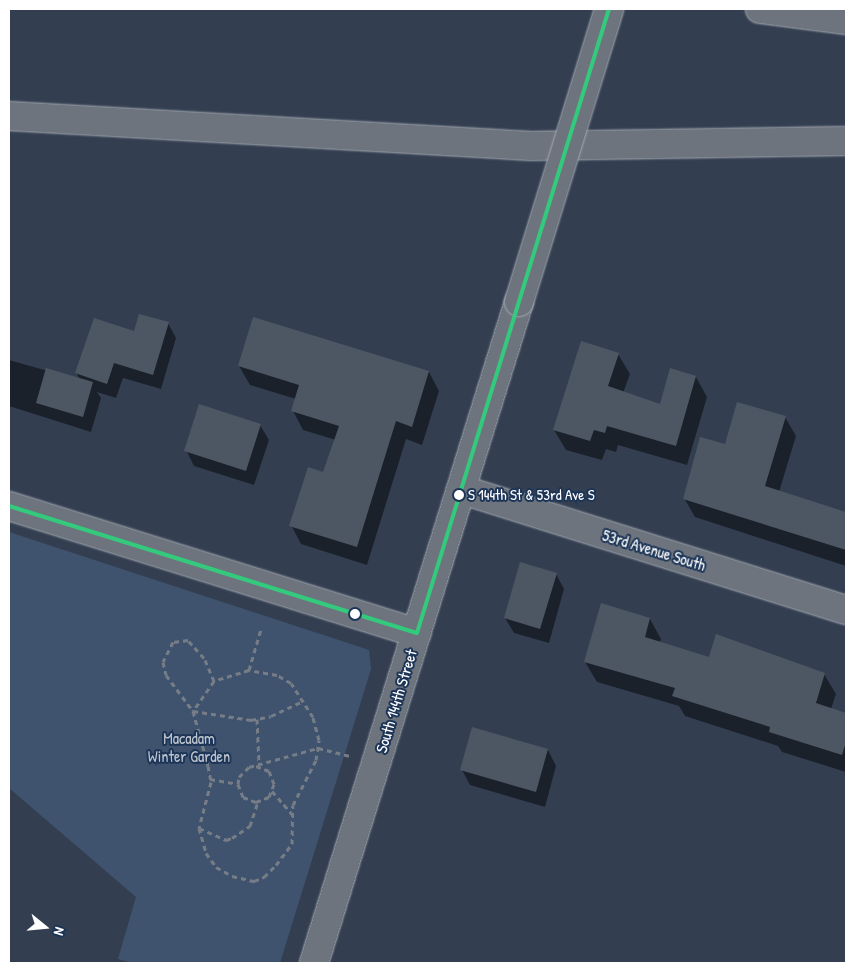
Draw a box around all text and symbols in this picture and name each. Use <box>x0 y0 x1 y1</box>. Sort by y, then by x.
place label: S 144th St & 53rd Ave S <box>468 486 595 504</box>
marker: S 144th St & 53rd Ave S <box>454 490 464 500</box>
street label: 53rd Avenue South <box>600 525 708 575</box>
unlabelled marker <box>350 609 360 619</box>
street label: South 144th Street <box>371 647 421 755</box>
park label: Macadam Winter Garden <box>148 728 230 766</box>
north arrow <box>20 902 70 952</box>
text: N <box>50 925 70 938</box>

